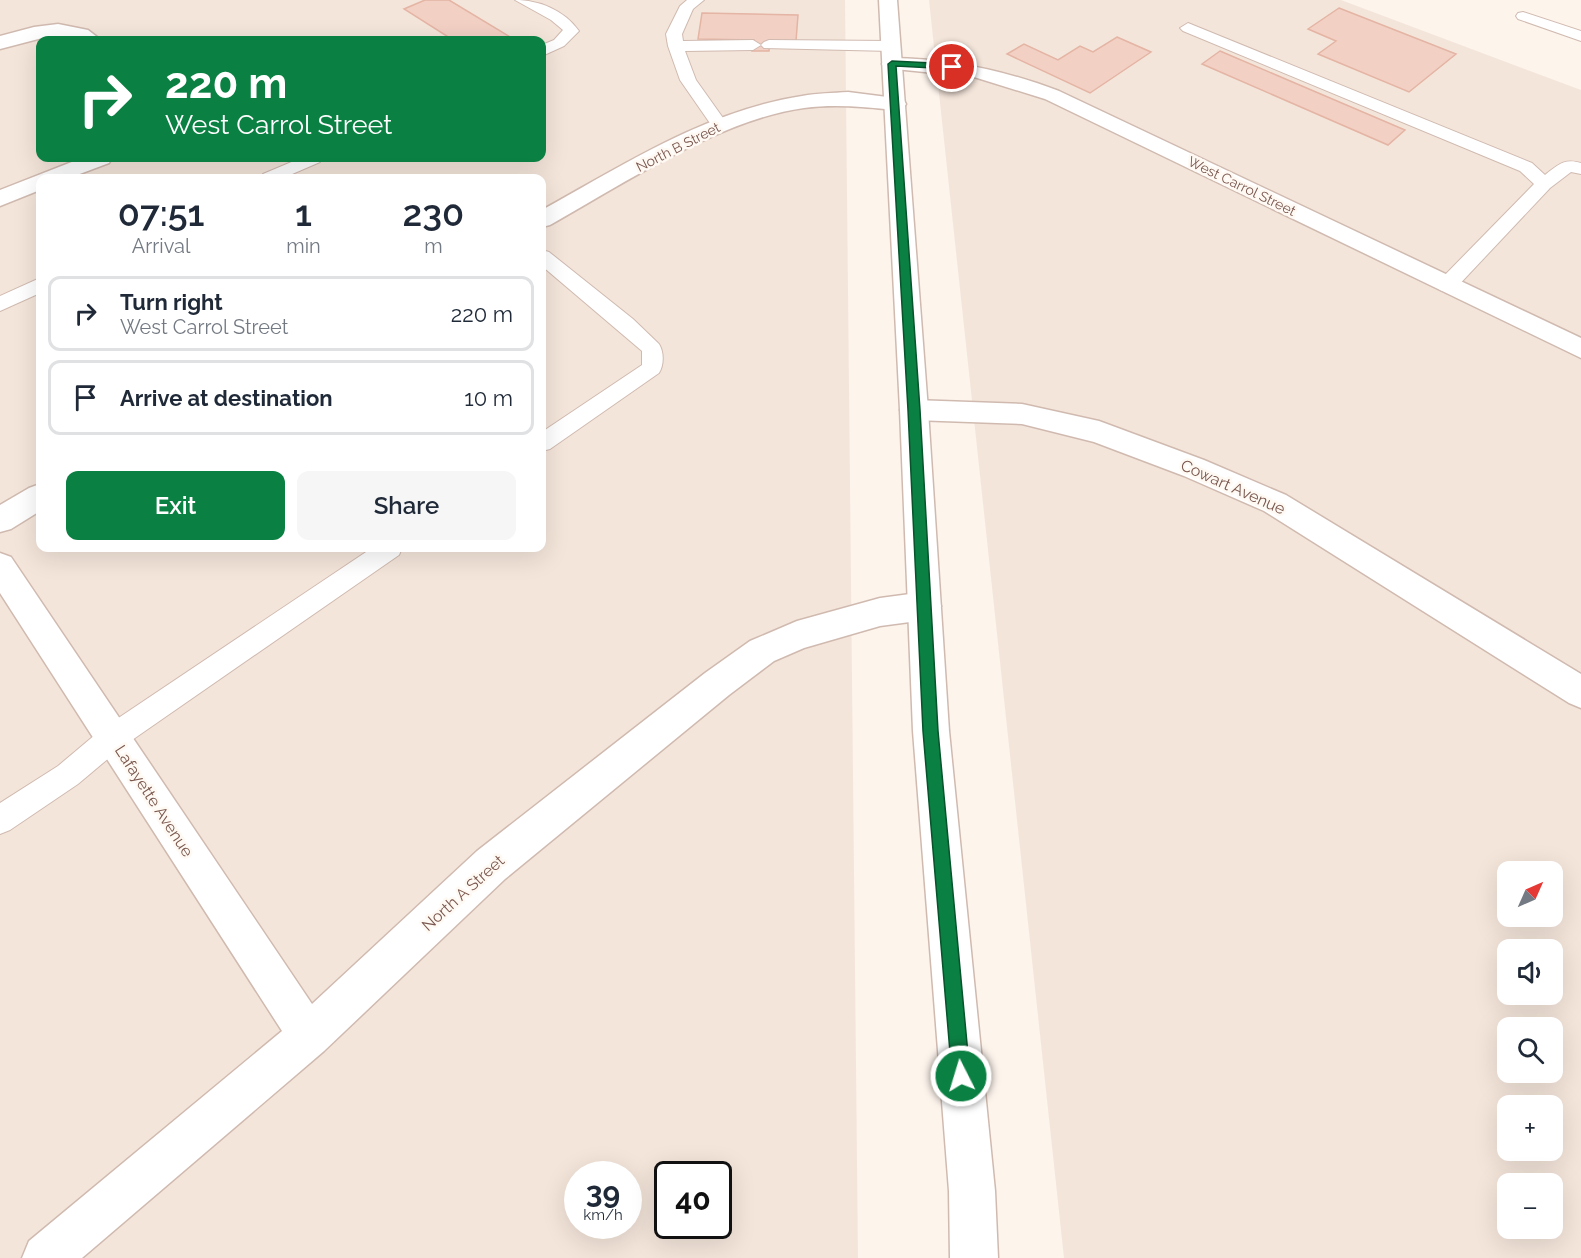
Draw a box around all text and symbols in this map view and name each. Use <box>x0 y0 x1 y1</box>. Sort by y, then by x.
pin <box>926 41 977 92</box>
icon: arrive <box>935 50 968 83</box>
text: 220 m <box>165 59 287 108</box>
icon: right <box>66 60 144 138</box>
text: West Carrol Street <box>165 109 392 140</box>
street label: North B Street <box>633 119 723 175</box>
street label: West Carrol Street <box>1186 153 1299 219</box>
text: 07:51 <box>118 192 204 234</box>
text: 1 <box>295 192 312 234</box>
text: 230 <box>403 192 464 234</box>
text: Arrival <box>132 234 190 258</box>
text: min <box>286 234 321 258</box>
text: m <box>424 234 443 258</box>
text: Turn right <box>120 289 223 315</box>
icon: right <box>69 297 102 330</box>
text: 220 m <box>451 301 513 327</box>
text: West Carrol Street <box>120 315 288 339</box>
icon: arrive <box>69 381 102 414</box>
text: Arrive at destination <box>120 385 333 411</box>
text: 10 m <box>464 385 513 411</box>
street label: Cowart Avenue <box>1178 455 1288 519</box>
button: Exit <box>66 471 285 540</box>
button: Share <box>297 471 516 540</box>
street label: Lafayette Avenue <box>111 742 197 860</box>
street label: North A Street <box>418 851 509 935</box>
north arrow <box>1497 861 1563 927</box>
map controls <box>1497 861 1563 1239</box>
button: sound <box>1497 939 1563 1005</box>
button: search <box>1497 1017 1563 1083</box>
position arrow <box>929 1044 993 1108</box>
button: + <box>1497 1095 1563 1161</box>
speed limit sign: 40 <box>654 1161 732 1239</box>
button: − <box>1497 1173 1563 1239</box>
text: 39 <box>586 1175 620 1210</box>
text: km/h <box>583 1206 623 1224</box>

